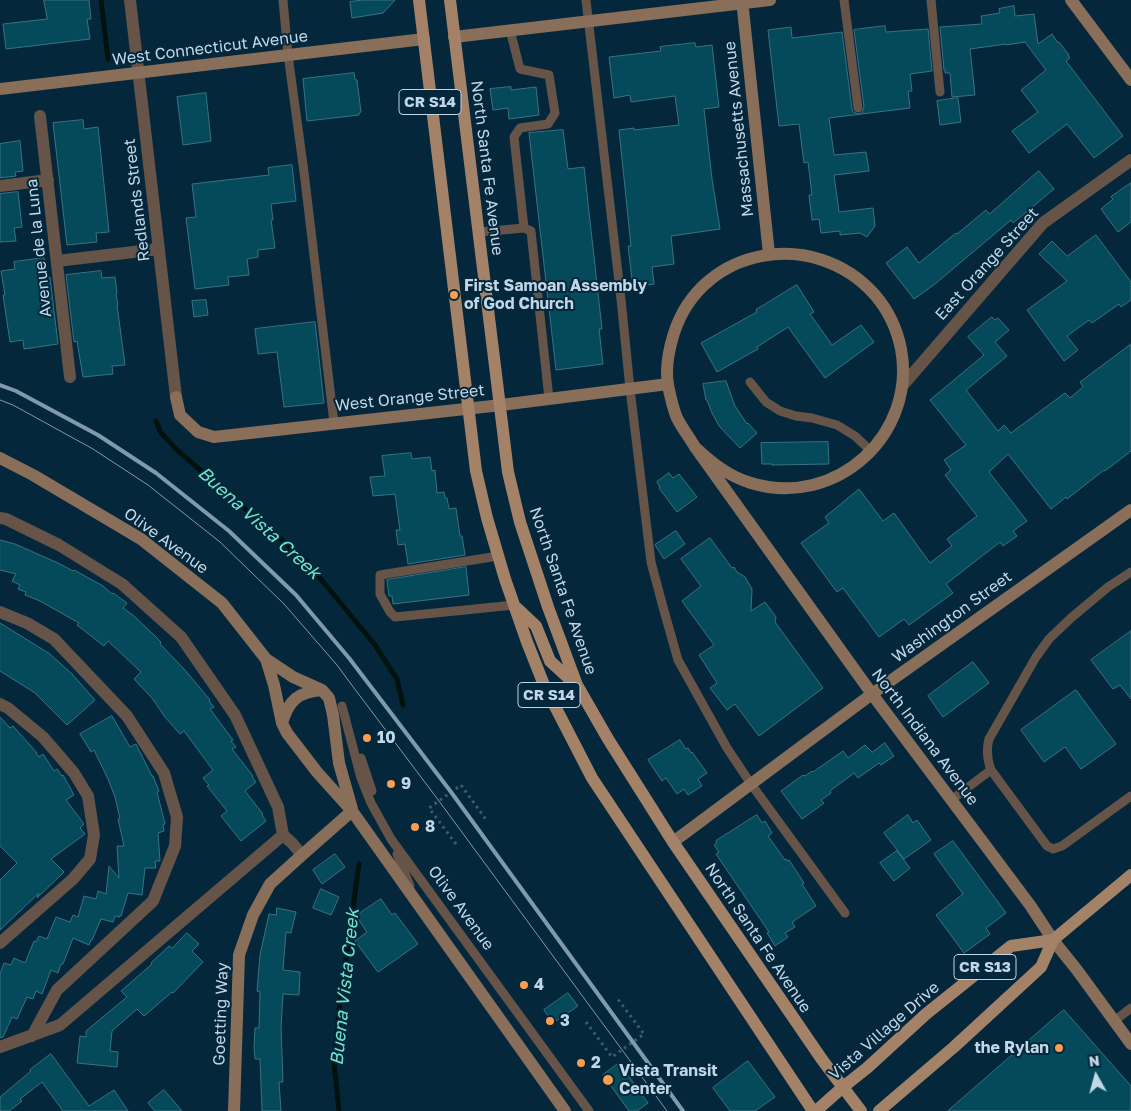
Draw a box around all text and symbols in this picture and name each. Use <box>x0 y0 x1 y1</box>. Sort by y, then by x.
street label: West Connecticut Avenue <box>111 26 309 70</box>
street label: Massachusetts Avenue <box>720 40 758 218</box>
street label: North Santa Fe Avenue <box>467 79 507 257</box>
road number: CR S14 <box>399 90 461 114</box>
street label: Redlands Street <box>120 138 154 262</box>
street label: Avenue de la Luna <box>22 178 56 318</box>
street label: East Orange Street <box>931 204 1043 324</box>
place label: First Samoan Assembly of God Church <box>464 276 647 314</box>
marker: First Samoan Assembly of God Church <box>448 289 460 301</box>
street label: West Orange Street <box>334 381 486 415</box>
water label: Buena Vista Creek <box>193 462 325 584</box>
street label: Olive Avenue <box>120 504 212 578</box>
street label: North Santa Fe Avenue <box>525 505 601 677</box>
street label: Washington Street <box>888 567 1016 667</box>
street label: North Indiana Avenue <box>867 665 983 809</box>
road number: CR S14 <box>518 682 580 708</box>
place label: 10 <box>377 728 396 748</box>
marker: 10 <box>361 732 373 744</box>
place label: 9 <box>401 774 411 794</box>
marker: 9 <box>385 778 397 790</box>
place label: 8 <box>425 817 435 837</box>
marker: 8 <box>409 821 421 833</box>
street label: North Santa Fe Avenue <box>701 860 815 1016</box>
street label: Olive Avenue <box>424 862 498 954</box>
water label: Buena Vista Creek <box>326 908 364 1066</box>
road number: CR S13 <box>954 954 1016 980</box>
street label: Goetting Way <box>210 962 232 1066</box>
place label: 4 <box>534 975 544 995</box>
street label: Vista Village Drive <box>825 978 943 1084</box>
marker: 4 <box>518 979 530 991</box>
place label: 3 <box>560 1011 570 1031</box>
marker: 3 <box>544 1015 556 1027</box>
place label: the Rylan <box>974 1038 1049 1058</box>
marker: the Rylan <box>1053 1042 1065 1054</box>
north arrow <box>1071 1051 1121 1101</box>
text: N <box>1088 1052 1100 1070</box>
place label: 2 <box>591 1053 601 1073</box>
marker: 2 <box>575 1057 587 1069</box>
place label: Vista Transit Center <box>619 1061 718 1099</box>
marker: Vista Transit Center <box>601 1073 615 1087</box>

